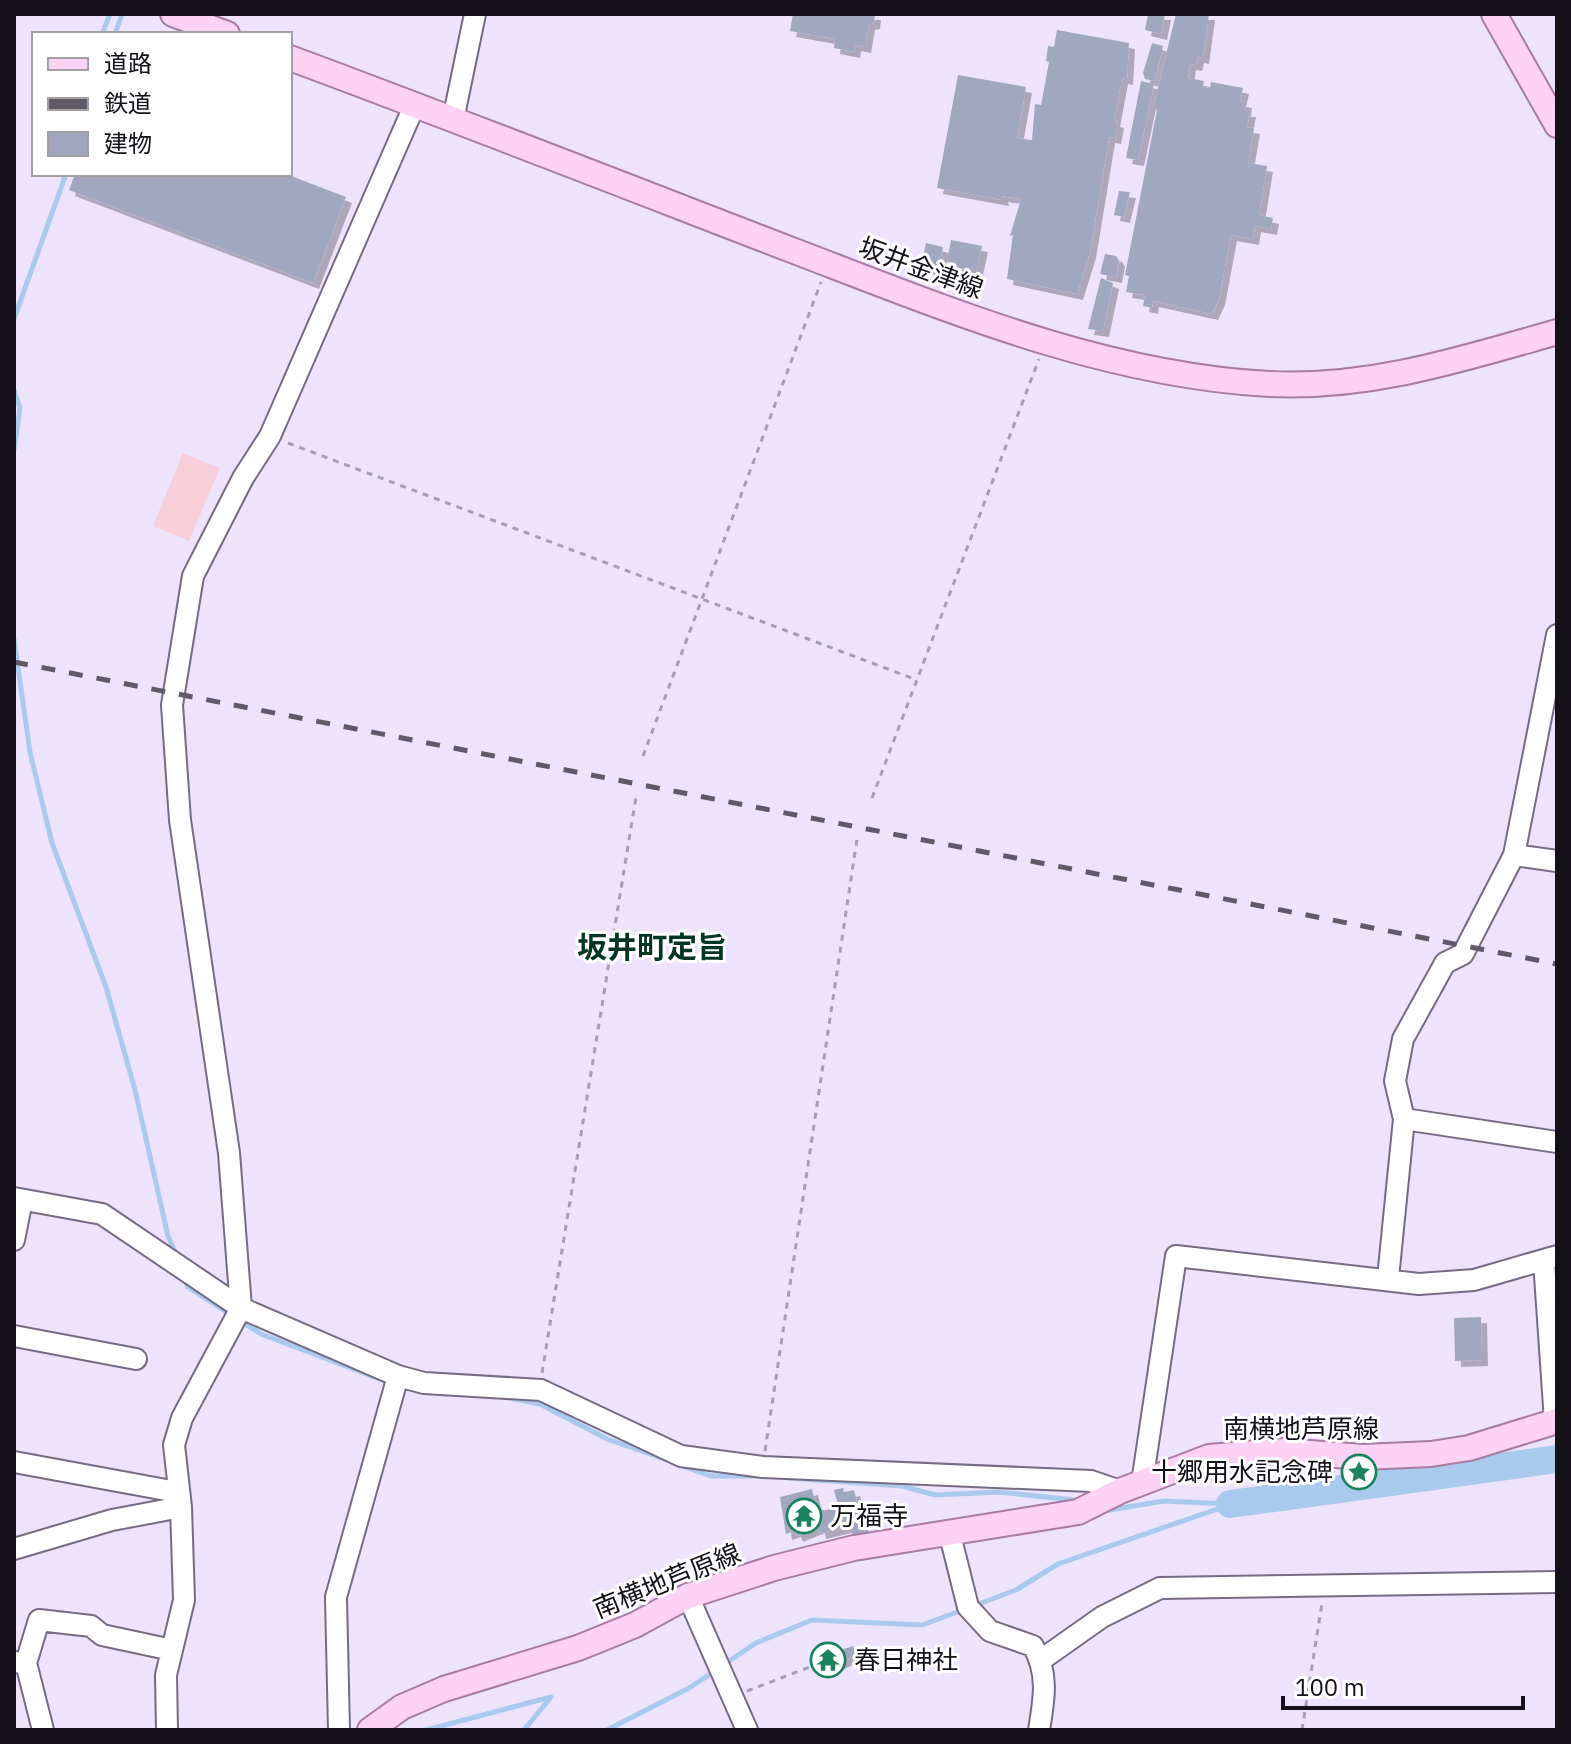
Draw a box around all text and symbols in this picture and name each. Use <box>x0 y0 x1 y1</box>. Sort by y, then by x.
legend <box>32 32 292 176</box>
text: 道路 <box>104 47 152 79</box>
text: 鉄道 <box>104 87 152 119</box>
text: 建物 <box>104 127 152 159</box>
street label: 坂井金津線 <box>854 229 988 305</box>
district label: 坂井町定旨 <box>577 927 727 966</box>
street label: 南横地芦原線 <box>1223 1411 1379 1445</box>
place icon: 十郷用水記念碑 <box>1340 1453 1378 1491</box>
place label: 十郷用水記念碑 <box>1151 1454 1333 1488</box>
temple icon: 万福寺 <box>785 1497 823 1535</box>
place label: 万福寺 <box>830 1498 908 1532</box>
street label: 南横地芦原線 <box>588 1535 745 1625</box>
temple icon: 春日神社 <box>809 1641 847 1679</box>
place label: 春日神社 <box>854 1642 958 1676</box>
scale bar <box>1283 1660 1523 1710</box>
text: 100 m <box>1295 1671 1365 1703</box>

